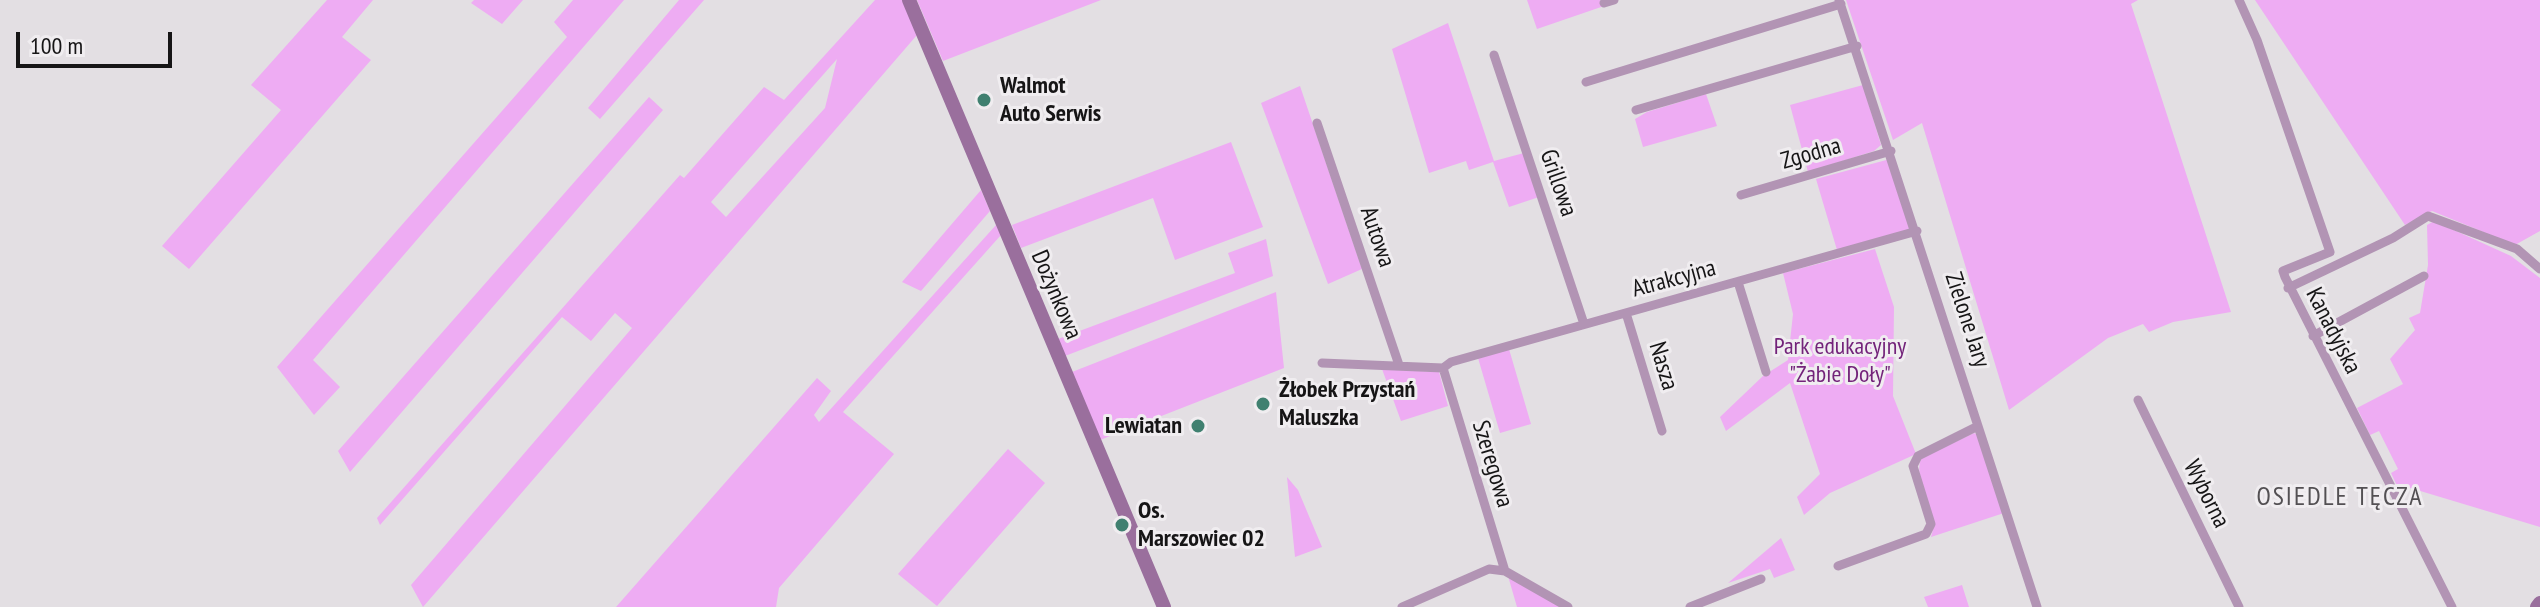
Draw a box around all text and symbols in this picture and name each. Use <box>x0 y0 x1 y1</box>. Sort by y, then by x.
scale bar <box>20 16 176 66</box>
text: 100 m <box>30 30 83 61</box>
place label: Walmot Auto Serwis <box>1000 72 1101 128</box>
marker: Walmot Auto Serwis <box>975 91 993 109</box>
street label: Zgodna <box>1778 132 1844 176</box>
street label: Grillowa <box>1533 146 1583 220</box>
street label: Autowa <box>1353 203 1401 271</box>
street label: Dożynkowa <box>1024 246 1088 344</box>
street label: Atrakcyjna <box>1629 254 1719 304</box>
street label: Zielone Jary <box>1938 269 1996 371</box>
street label: Kanadyjska <box>2299 283 2367 379</box>
park label: Park edukacyjny "Żabie Doły" <box>1774 333 1906 389</box>
street label: Nasza <box>1642 338 1684 394</box>
place label: Żłobek Przystań Maluszka <box>1279 376 1415 432</box>
marker: Żłobek Przystań Maluszka <box>1254 395 1272 413</box>
place label: Lewiatan <box>1105 412 1182 440</box>
marker: Lewiatan <box>1189 417 1207 435</box>
street label: Szeregowa <box>1465 417 1519 511</box>
street label: Wyborna <box>2177 455 2235 533</box>
district label: OSIEDLE TĘCZA <box>2256 482 2424 514</box>
place label: Os. Marszowiec 02 <box>1138 497 1265 553</box>
marker: Os. Marszowiec 02 <box>1113 516 1131 534</box>

